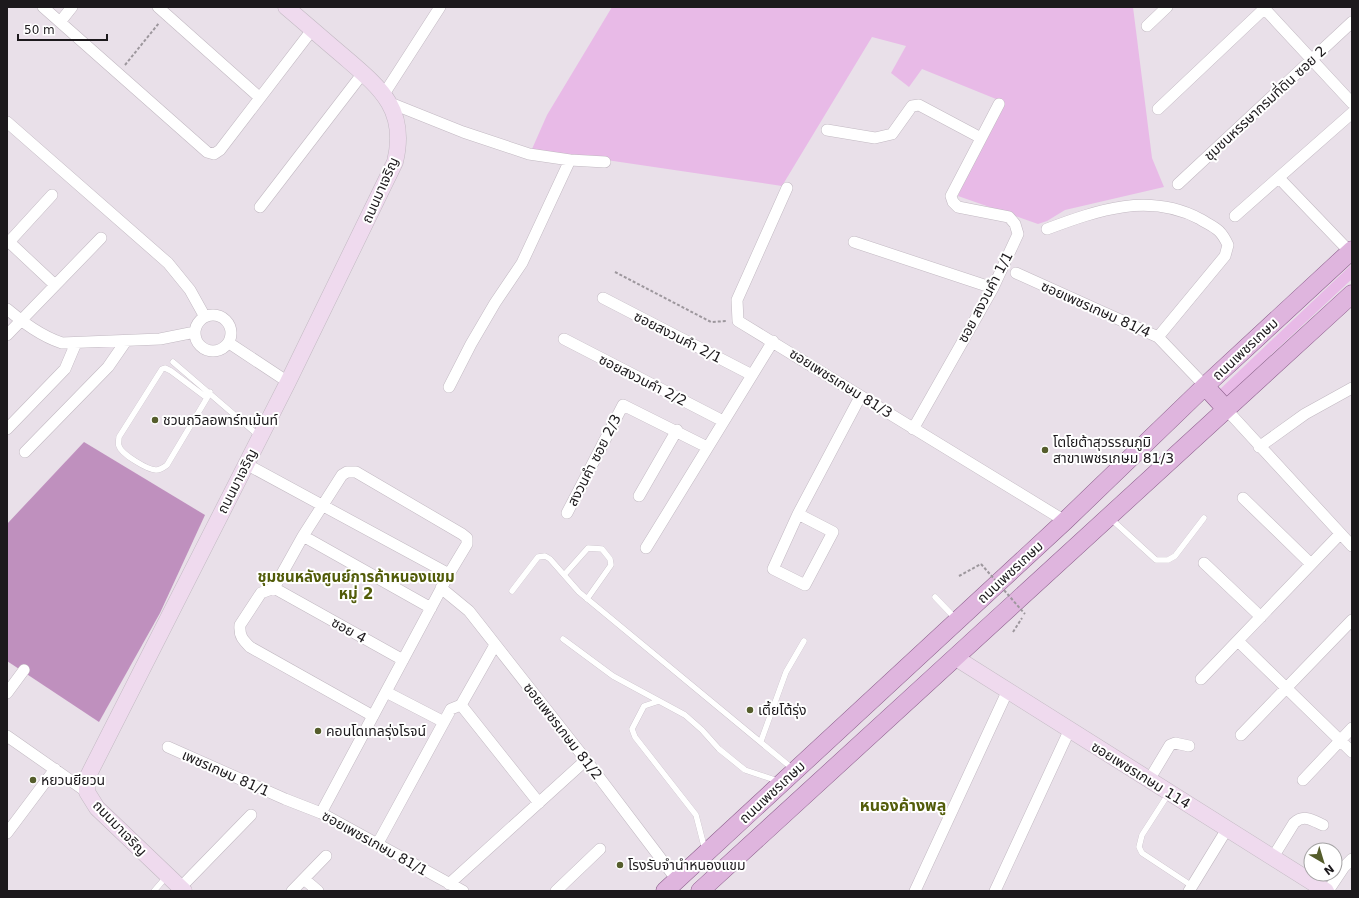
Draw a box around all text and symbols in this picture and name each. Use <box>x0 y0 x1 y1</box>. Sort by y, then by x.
scale bar <box>18 16 107 42</box>
text: 50 m <box>24 23 55 37</box>
street label: ชุมชนหรรษากรมที่ดิน ซอย 2 <box>1199 41 1330 164</box>
street label: ถนนมาเจริญ <box>358 154 402 226</box>
street label: ซอย สงวนคำ 1/1 <box>954 249 1016 345</box>
street label: ซอยเพชรเกษม 81/4 <box>1039 278 1153 340</box>
street label: ซอยสงวนคำ 2/1 <box>631 308 725 366</box>
street label: ถนนเพชรเกษม <box>1209 315 1281 383</box>
street label: ซอยเพชรเกษม 81/3 <box>787 345 895 421</box>
street label: ซอยสงวนคำ 2/2 <box>596 351 690 409</box>
street label: สงวนคำ ซอย 2/3 <box>564 411 624 509</box>
place label: ชวนถวิลอพาร์ทเม้นท์ <box>163 412 278 428</box>
marker: ชวนถวิลอพาร์ทเม้นท์ <box>150 415 160 425</box>
place label: โตโยต้าสุวรรณภูมิ สาขาเพชรเกษม 81/3 <box>1053 434 1174 466</box>
marker: โตโยต้าสุวรรณภูมิ สาขาเพชรเกษม 81/3 <box>1040 445 1050 455</box>
street label: ถนนมาเจริญ <box>214 446 260 516</box>
street label: ถนนเพชรเกษม <box>974 538 1046 606</box>
district label: ชุมชนหลังศูนย์การค้าหนองแขม หมู่ 2 <box>257 568 455 604</box>
street label: ซอย 4 <box>329 614 369 646</box>
street label: ซอยเพชรเกษม 81/2 <box>520 679 606 783</box>
place label: เตี้ยโต้รุ่ง <box>758 700 807 719</box>
marker: เตี้ยโต้รุ่ง <box>745 705 755 715</box>
place label: คอนโดเทลรุ่งโรจน์ <box>326 723 426 740</box>
marker: คอนโดเทลรุ่งโรจน์ <box>313 726 323 736</box>
street label: ซอยเพชรเกษม 114 <box>1089 738 1193 812</box>
street label: เพชรเกษม 81/1 <box>180 747 272 799</box>
street label: ถนนเพชรเกษม <box>736 758 808 826</box>
place label: หยวนยียวน <box>41 772 105 788</box>
marker: หยวนยียวน <box>28 775 38 785</box>
district label: หนองค้างพลู <box>860 796 946 816</box>
street label: ถนนมาเจริญ <box>90 797 150 859</box>
street label: ซอยเพชรเกษม 81/1 <box>319 807 431 879</box>
north arrow <box>1303 842 1343 882</box>
place label: โรงรับจำนำหนองแขม <box>628 857 746 873</box>
marker: โรงรับจำนำหนองแขม <box>615 860 625 870</box>
text: N <box>1321 862 1336 877</box>

